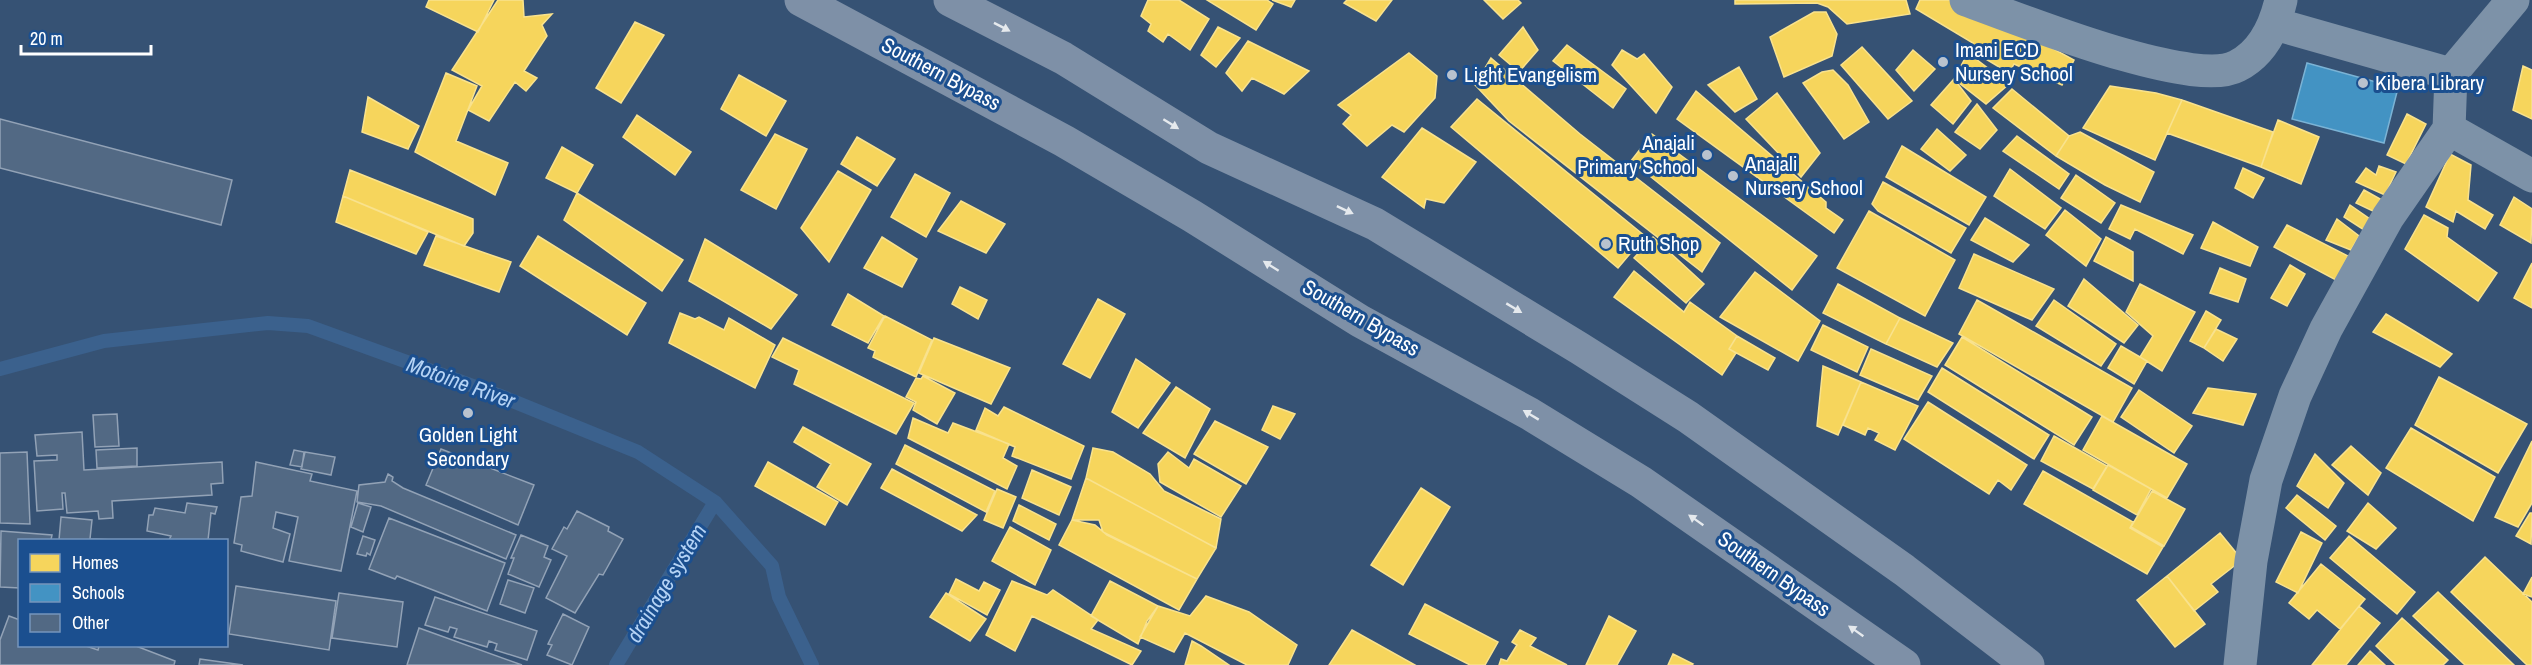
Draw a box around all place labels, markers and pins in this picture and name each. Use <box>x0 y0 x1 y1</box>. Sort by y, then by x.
place label: Imani ECD Nursery School <box>1955 35 2073 88</box>
marker: Imani ECD Nursery School <box>1936 55 1950 69</box>
place label: Light Evangelism <box>1464 60 1597 89</box>
marker: Light Evangelism <box>1445 68 1459 82</box>
place label: Kibera Library <box>2375 68 2485 97</box>
marker: Kibera Library <box>2356 76 2370 90</box>
place label: Anajali Primary School <box>1577 128 1695 181</box>
marker: Anajali Primary School <box>1700 148 1714 162</box>
place label: Anajali Nursery School <box>1744 149 1863 202</box>
marker: Anajali Nursery School <box>1726 169 1740 183</box>
place label: Ruth Shop <box>1618 229 1699 258</box>
marker: Ruth Shop <box>1599 237 1613 251</box>
marker: Golden Light Secondary <box>461 406 475 420</box>
place label: Golden Light Secondary <box>419 420 518 473</box>

